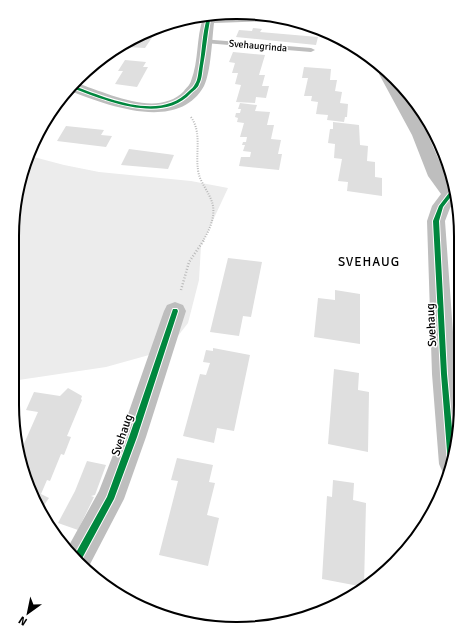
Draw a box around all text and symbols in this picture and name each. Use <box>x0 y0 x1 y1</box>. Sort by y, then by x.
street label: Svehaugrinda <box>228 37 288 55</box>
district label: SVEHAUG <box>338 254 400 270</box>
street label: Svehaug <box>423 303 440 347</box>
street label: Svehaug <box>108 412 137 458</box>
north arrow <box>8 593 48 633</box>
text: N <box>16 613 30 629</box>

